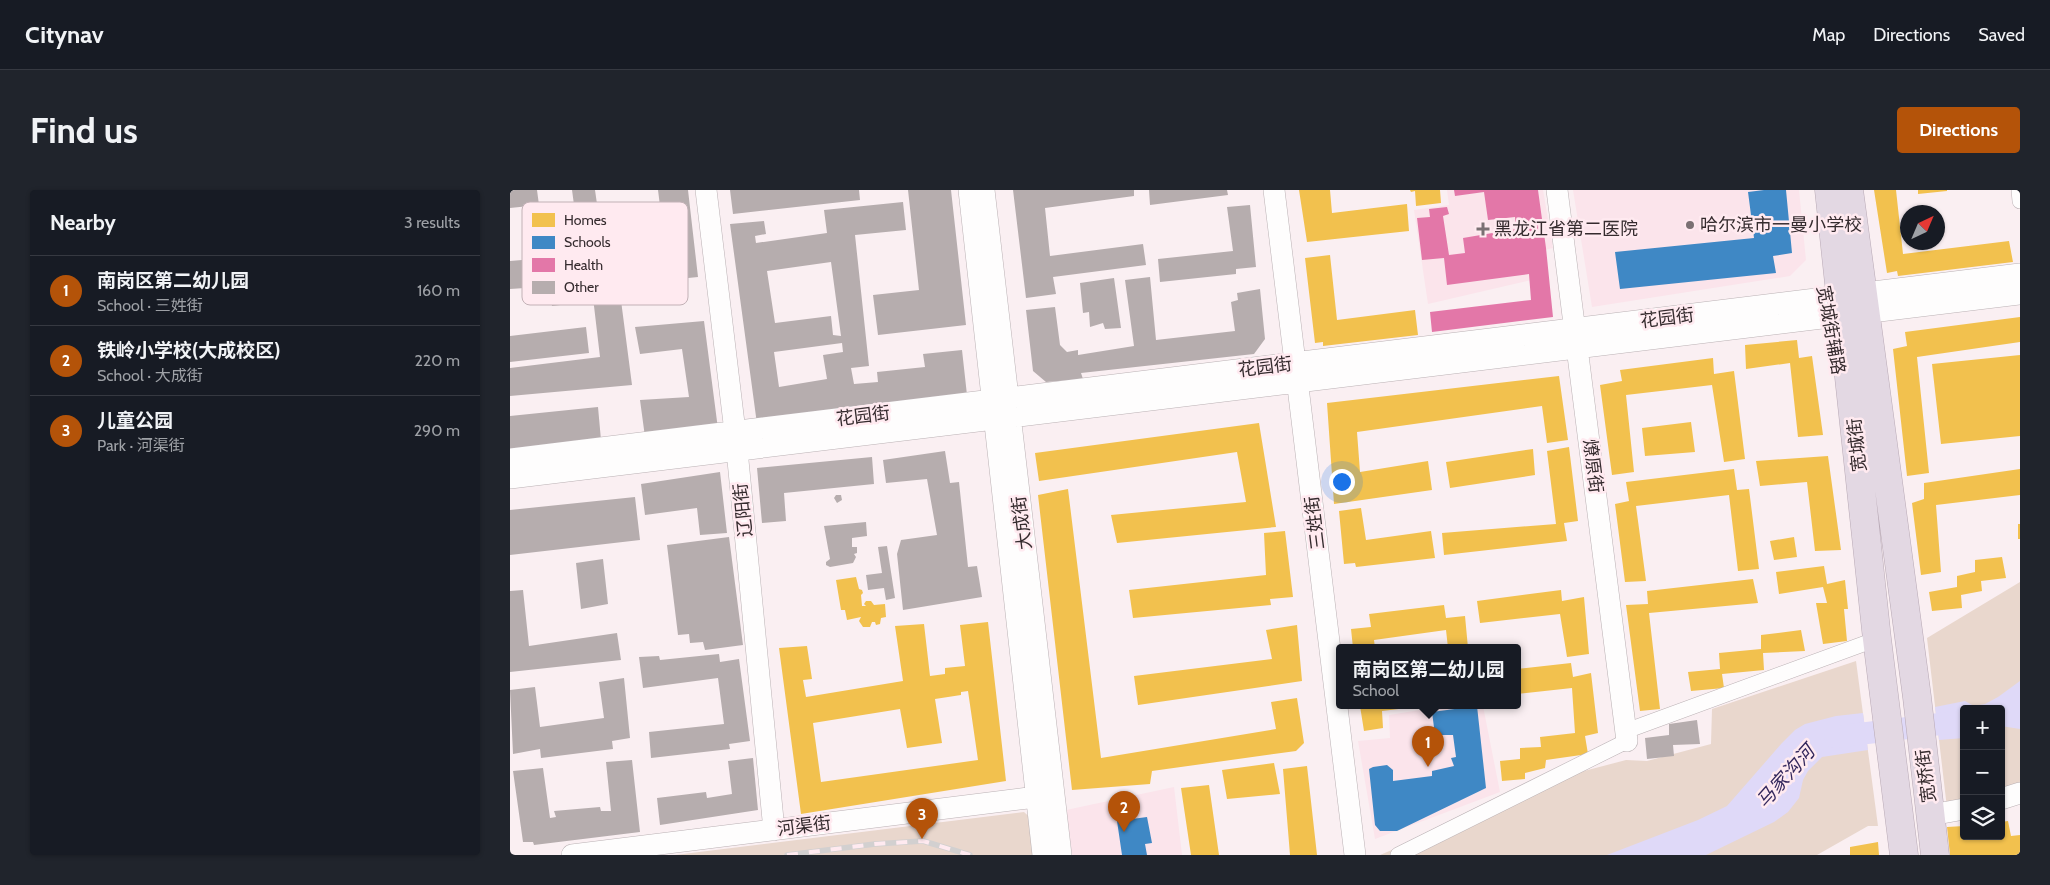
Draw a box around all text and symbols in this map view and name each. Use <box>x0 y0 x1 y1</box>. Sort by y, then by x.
text: Citynav <box>25 20 104 49</box>
text: Map <box>1812 24 1845 46</box>
text: Directions <box>1873 24 1950 46</box>
text: Saved <box>1978 24 2025 46</box>
button: Directions <box>1897 107 2020 153</box>
text: Find us <box>30 109 138 152</box>
legend <box>522 202 688 305</box>
north arrow <box>1900 205 1945 250</box>
text: Nearby <box>50 210 116 235</box>
text: Homes <box>564 211 607 229</box>
text: 3 results <box>404 213 460 232</box>
place label: 哈尔滨市一曼小学校 <box>1700 214 1862 236</box>
place label: 黑龙江省第二医院 <box>1494 218 1638 240</box>
marker: 哈尔滨市一曼小学校 <box>1684 219 1696 231</box>
marker: 黑龙江省第二医院 <box>1476 222 1490 236</box>
text: Schools <box>564 233 611 251</box>
text: Health <box>564 256 603 274</box>
text: 南岗区第二幼儿园 <box>97 269 249 292</box>
text: Other <box>564 278 599 296</box>
text: 1 <box>63 281 69 300</box>
text: 160 m <box>417 281 460 300</box>
street label: 宽城街辅路 <box>1812 284 1850 376</box>
text: School · 三姓街 <box>97 296 203 315</box>
street label: 花园街 <box>1639 304 1695 332</box>
text: 铁岭小学校(大成校区) <box>97 339 280 362</box>
text: 2 <box>62 351 70 370</box>
text: 220 m <box>414 351 460 370</box>
street label: 花园街 <box>1237 353 1293 381</box>
text: School · 大成街 <box>97 366 203 385</box>
street label: 花园街 <box>835 402 891 430</box>
text: 儿童公园 <box>97 409 173 432</box>
street label: 宽城街 <box>1843 417 1871 473</box>
text: 3 <box>62 421 70 440</box>
text: 290 m <box>414 421 460 440</box>
text: Park · 河渠街 <box>97 436 185 455</box>
street label: 燎原街 <box>1579 438 1607 494</box>
your location <box>1329 469 1355 495</box>
street label: 辽阳街 <box>729 482 757 538</box>
street label: 大成街 <box>1008 495 1036 551</box>
street label: 三姓街 <box>1301 495 1329 551</box>
popup <box>1336 644 1521 709</box>
text: 南岗区第二幼儿园 <box>1352 658 1505 681</box>
text: School <box>1352 681 1399 700</box>
map controls <box>1960 705 2005 840</box>
button: + <box>1960 705 2005 750</box>
pin: 1 <box>1412 726 1444 767</box>
water label: 马家沟河 <box>1751 737 1822 812</box>
street label: 宽桥街 <box>1912 748 1940 804</box>
button: − <box>1960 750 2005 795</box>
pin: 2 <box>1108 791 1140 832</box>
button: layers <box>1960 795 2005 840</box>
pin: 3 <box>906 798 938 839</box>
street label: 河渠街 <box>776 812 832 840</box>

